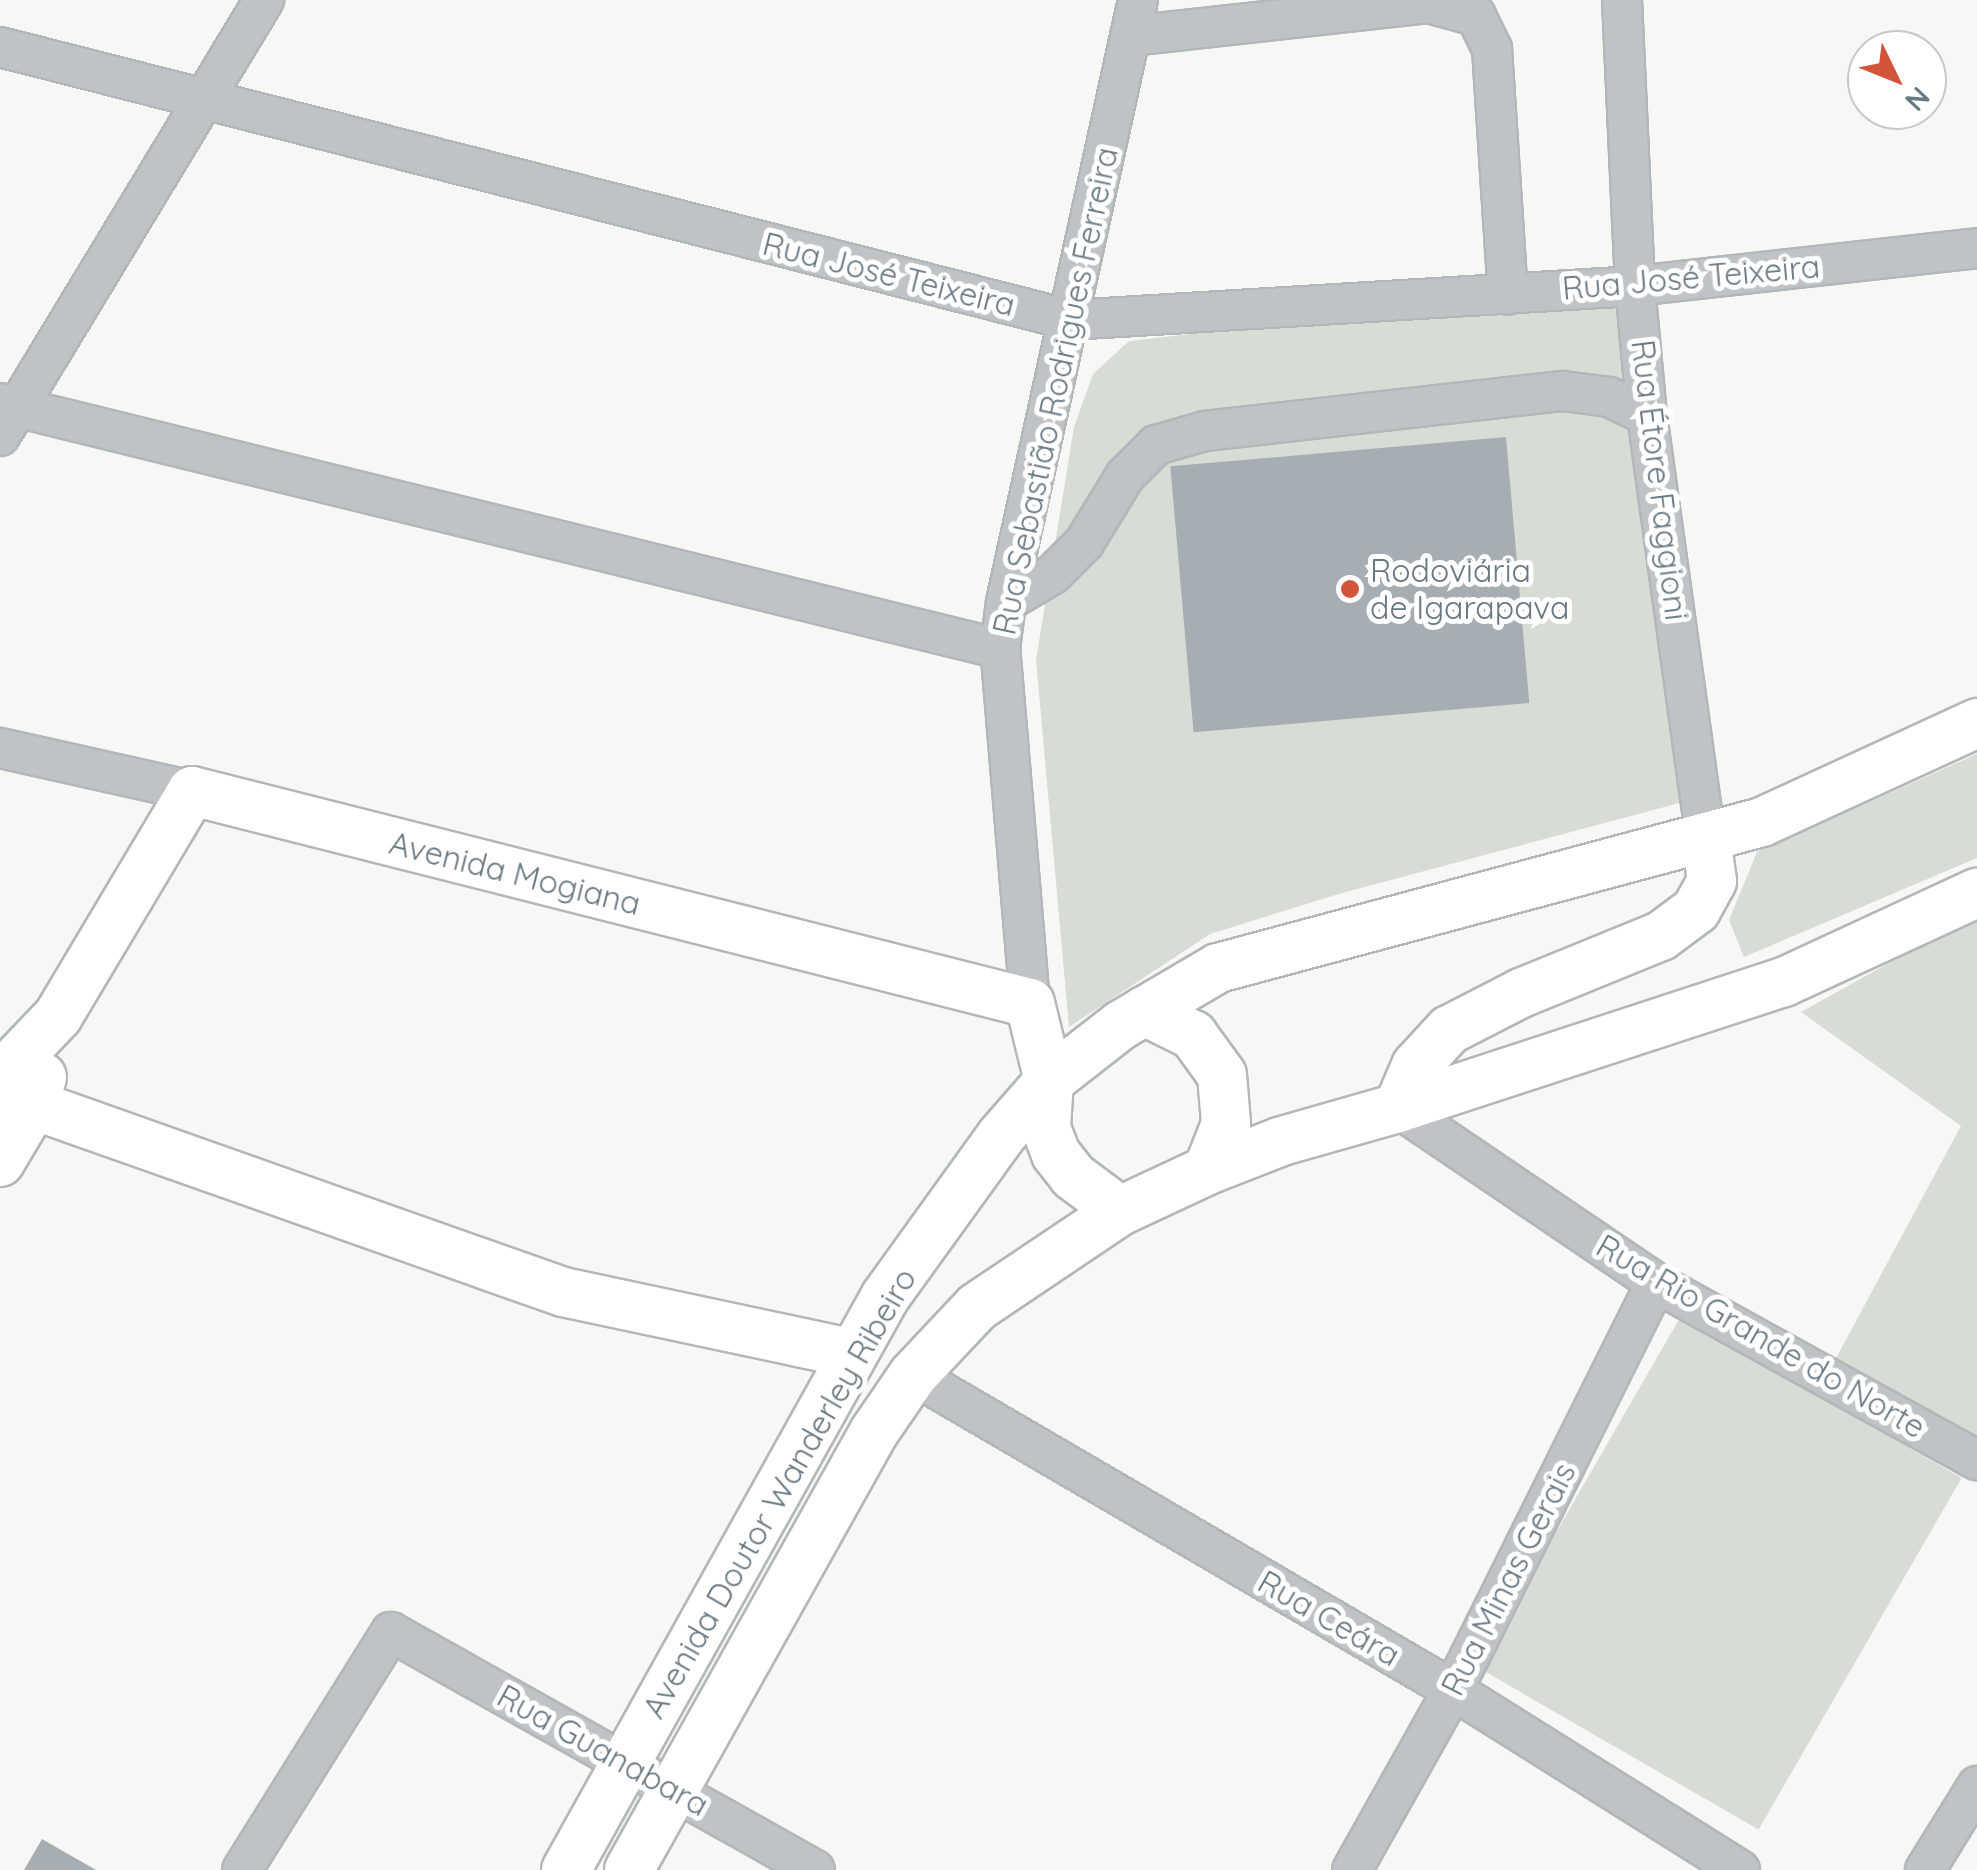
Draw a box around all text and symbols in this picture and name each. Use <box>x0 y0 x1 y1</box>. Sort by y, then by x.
north arrow <box>1847 30 1947 130</box>
text: N <box>1898 80 1938 119</box>
street label: Rua Sebastião Rodrigues Ferreira <box>985 144 1125 638</box>
street label: Rua José Teixeira <box>759 224 1019 324</box>
street label: Rua José Teixeira <box>1560 247 1822 307</box>
street label: Rua Étore Faggioni <box>1624 338 1696 622</box>
place label: Rodoviária de Igarapava <box>1370 552 1569 627</box>
marker: Rodoviária de Igarapava <box>1339 578 1361 600</box>
street label: Avenida Mogiana <box>385 823 645 923</box>
street label: Rua Rio Grande do Norte <box>1590 1226 1932 1446</box>
street label: Avenida Doutor Wanderley Ribeiro <box>634 1261 924 1725</box>
street label: Rua Minas Gerais <box>1433 1456 1583 1702</box>
street label: Rua Ceára <box>1251 1562 1407 1674</box>
street label: Rua Guanabara <box>491 1676 715 1824</box>

